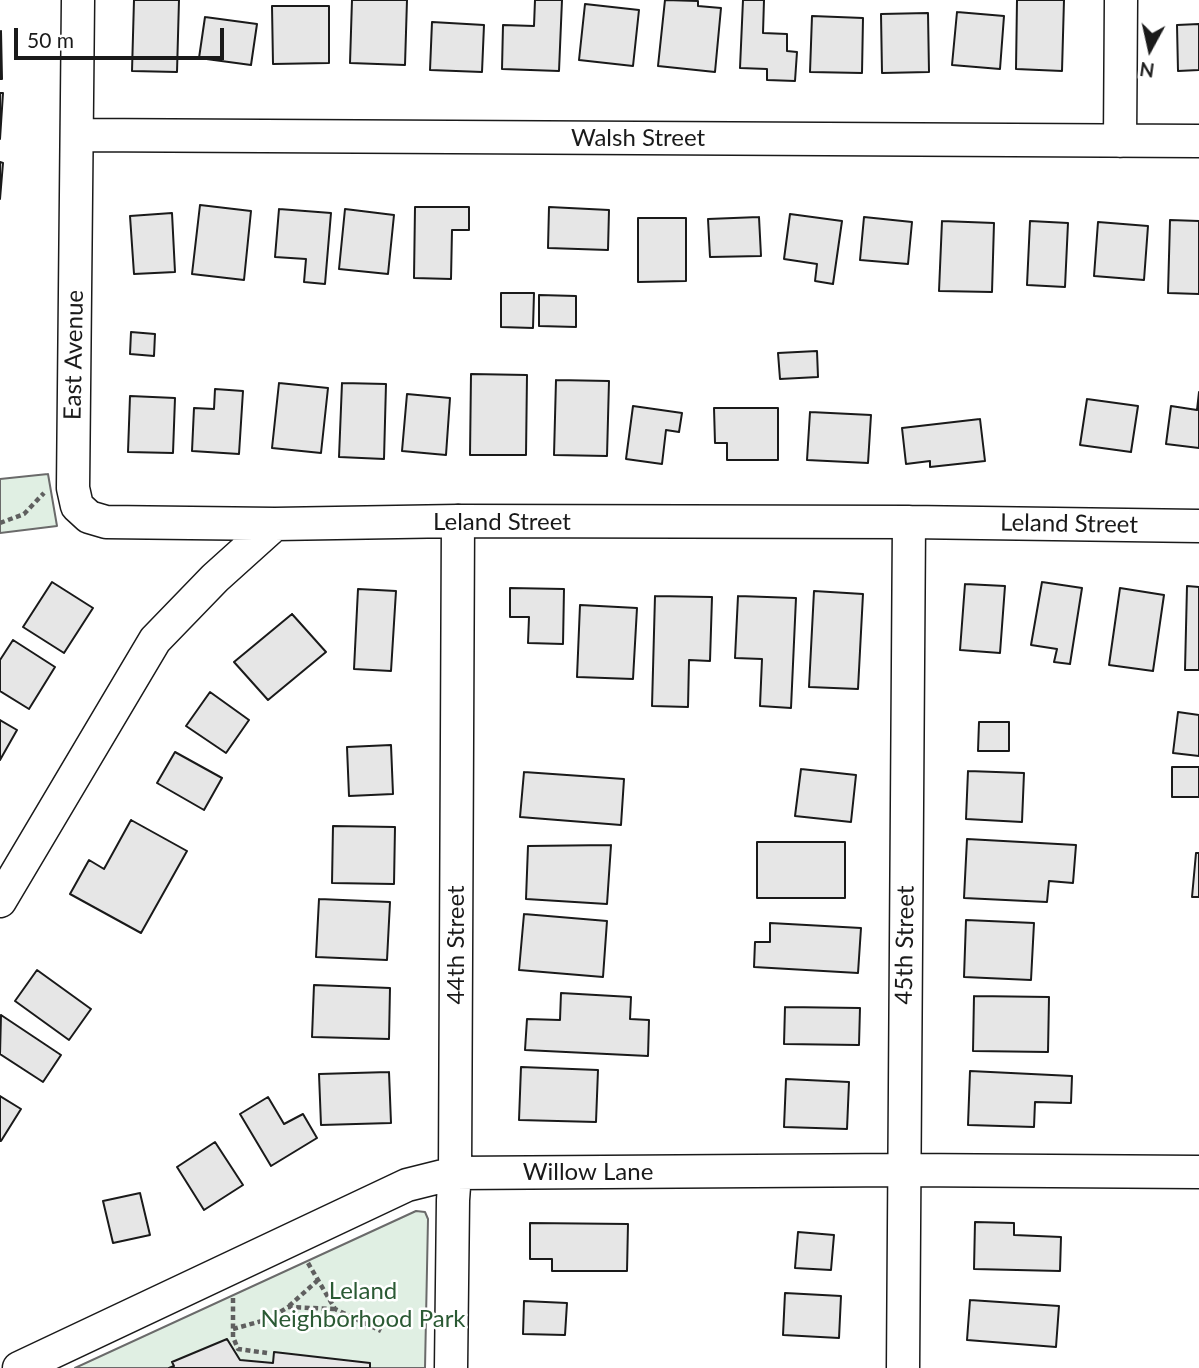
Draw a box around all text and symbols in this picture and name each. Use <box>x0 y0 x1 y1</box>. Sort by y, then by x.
scale bar <box>18 14 228 58</box>
north arrow <box>1115 14 1185 84</box>
text: 50 m <box>27 27 74 52</box>
text: N <box>1138 58 1156 83</box>
street label: Walsh Street <box>571 124 705 152</box>
street label: East Avenue <box>58 290 90 420</box>
street label: Leland Street <box>433 508 571 536</box>
street label: Leland Street <box>1000 508 1138 540</box>
street label: 44th Street <box>442 885 470 1005</box>
street label: 45th Street <box>890 885 920 1005</box>
street label: Willow Lane <box>523 1158 653 1186</box>
park label: Leland Neighborhood Park <box>260 1277 466 1333</box>

